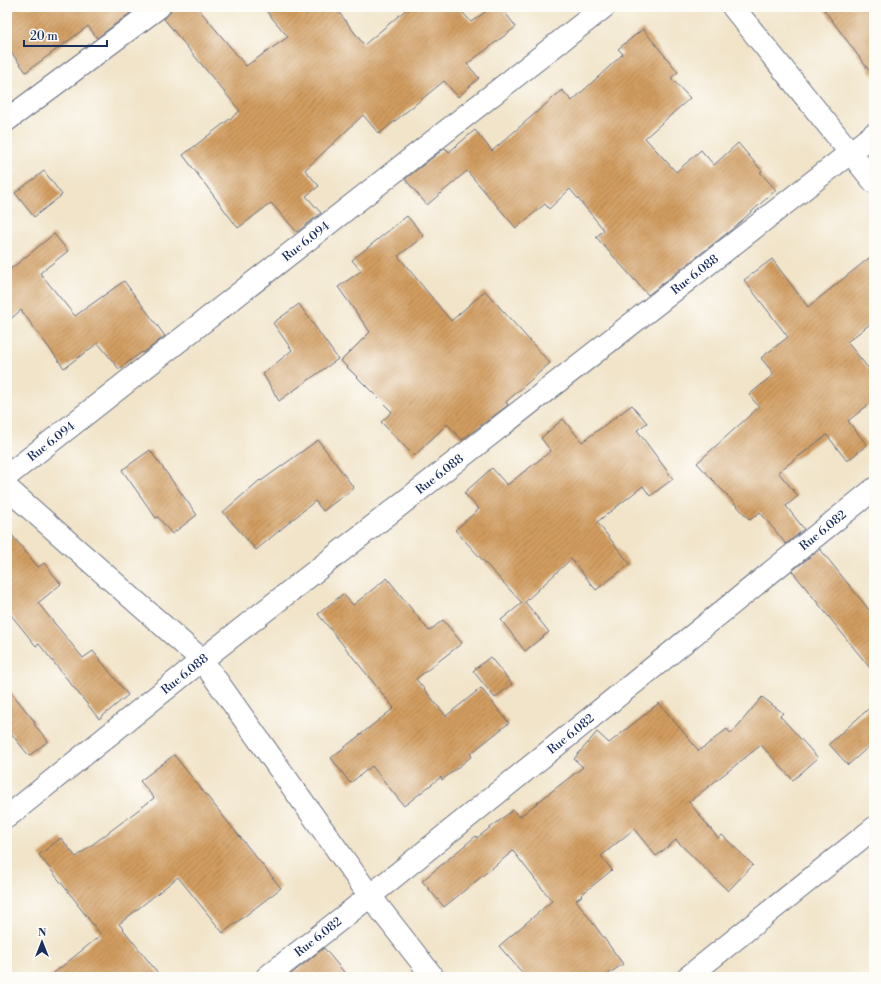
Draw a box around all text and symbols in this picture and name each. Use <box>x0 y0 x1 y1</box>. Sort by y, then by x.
scale bar <box>24 22 107 48</box>
text: 20 m <box>30 29 58 44</box>
street label: Rue 6.094 <box>279 218 332 264</box>
street label: Rue 6.088 <box>668 251 721 298</box>
street label: Rue 6.094 <box>24 418 78 465</box>
street label: Rue 6.088 <box>413 451 466 497</box>
street label: Rue 6.082 <box>796 507 849 554</box>
street label: Rue 6.088 <box>158 650 211 698</box>
street label: Rue 6.082 <box>544 710 597 757</box>
street label: Rue 6.082 <box>292 914 345 960</box>
north arrow <box>22 922 62 962</box>
text: N <box>38 926 47 940</box>

